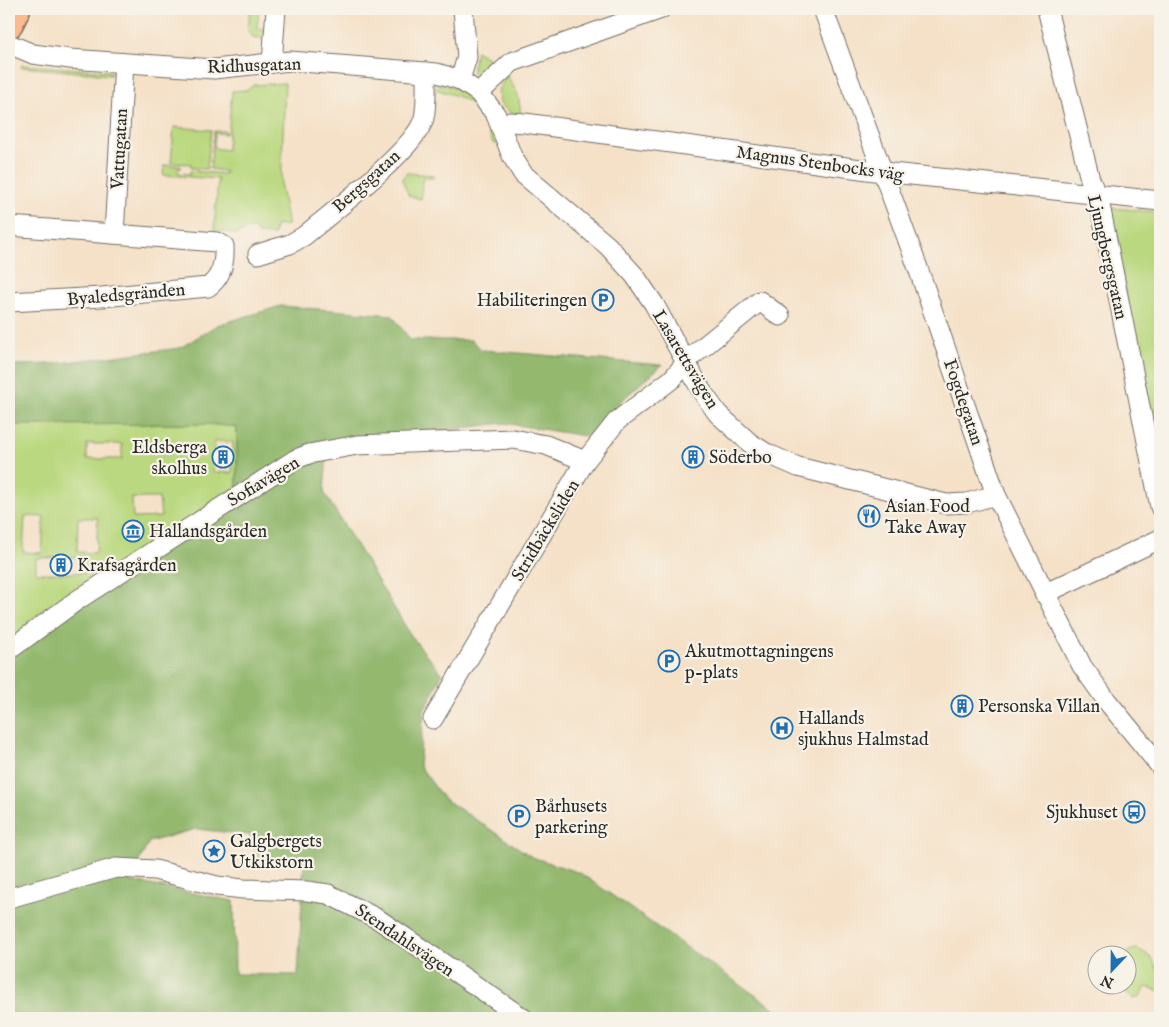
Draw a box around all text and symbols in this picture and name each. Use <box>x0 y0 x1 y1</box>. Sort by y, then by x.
street label: Ridhusgatan <box>207 53 302 80</box>
street label: Vattugatan <box>107 108 134 191</box>
street label: Magnus Stenbocks väg <box>734 141 905 188</box>
street label: Bergsgatan <box>328 145 406 219</box>
street label: Ljungbergsgatan <box>1081 193 1132 322</box>
street label: Byaledsgränden <box>66 279 187 312</box>
parking icon: Habiliteringen <box>591 288 615 312</box>
place label: Habiliteringen <box>477 290 587 313</box>
street label: Lasarettsvägen <box>646 306 724 414</box>
street label: Fogdegatan <box>937 356 988 449</box>
place label: Eldsberga skolhus <box>132 437 207 481</box>
building icon: Eldsberga skolhus <box>211 445 235 469</box>
building icon: Söderbo <box>681 445 705 469</box>
place label: Söderbo <box>709 447 772 470</box>
street label: Sofiavägen <box>223 452 304 513</box>
street label: Stridbäcksliden <box>507 475 586 586</box>
place label: Asian Food Take Away <box>884 496 970 540</box>
restaurant icon: Asian Food Take Away <box>857 504 881 528</box>
museum icon: Hallandsgården <box>121 519 145 543</box>
place label: Hallandsgården <box>149 521 267 544</box>
building icon: Krafsagården <box>49 553 73 577</box>
place label: Krafsagården <box>77 555 177 578</box>
place label: Akutmottagningens p-plats <box>684 641 834 685</box>
parking icon: Akutmottagningens p-plats <box>657 649 681 673</box>
building icon: Personska Villan <box>950 694 974 718</box>
place label: Personska Villan <box>978 696 1100 719</box>
place label: Hallands sjukhus Halmstad <box>798 708 929 752</box>
hospital icon: Hallands sjukhus Halmstad <box>770 716 794 740</box>
place label: Bårhusets parkering <box>535 796 608 840</box>
bus stop icon: Sjukhuset <box>1122 800 1146 824</box>
place label: Sjukhuset <box>1046 802 1118 825</box>
parking icon: Bårhusets parkering <box>507 804 531 828</box>
place label: Galgbergets Utkikstorn <box>230 831 322 875</box>
place icon: Galgbergets Utkikstorn <box>202 839 226 863</box>
street label: Stendahlsvägen <box>350 900 459 983</box>
north arrow <box>1086 944 1136 994</box>
text: N <box>1099 971 1117 992</box>

